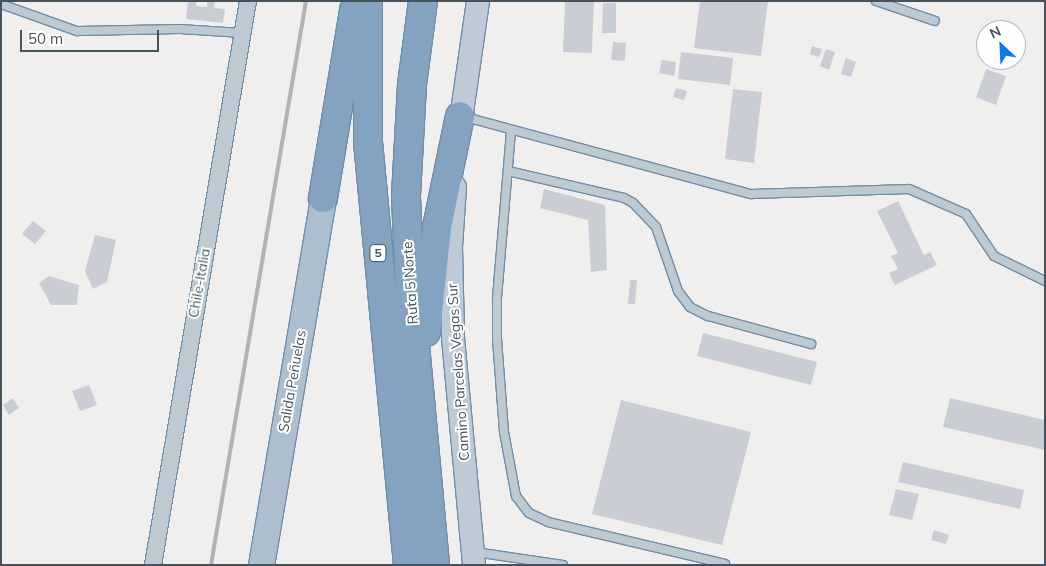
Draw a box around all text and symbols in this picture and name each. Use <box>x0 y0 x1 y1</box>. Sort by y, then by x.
scale bar <box>22 20 161 52</box>
north arrow <box>976 20 1026 70</box>
text: N <box>986 22 1004 43</box>
text: 50 m <box>28 29 63 48</box>
street label: Ruta 5 Norte <box>399 241 421 325</box>
road number: 5 <box>369 244 387 262</box>
street label: Chile-Italia <box>185 247 213 319</box>
street label: Camino Parcelas Vegas Sur <box>443 283 473 461</box>
street label: Salida Peñuelas <box>275 329 309 433</box>

